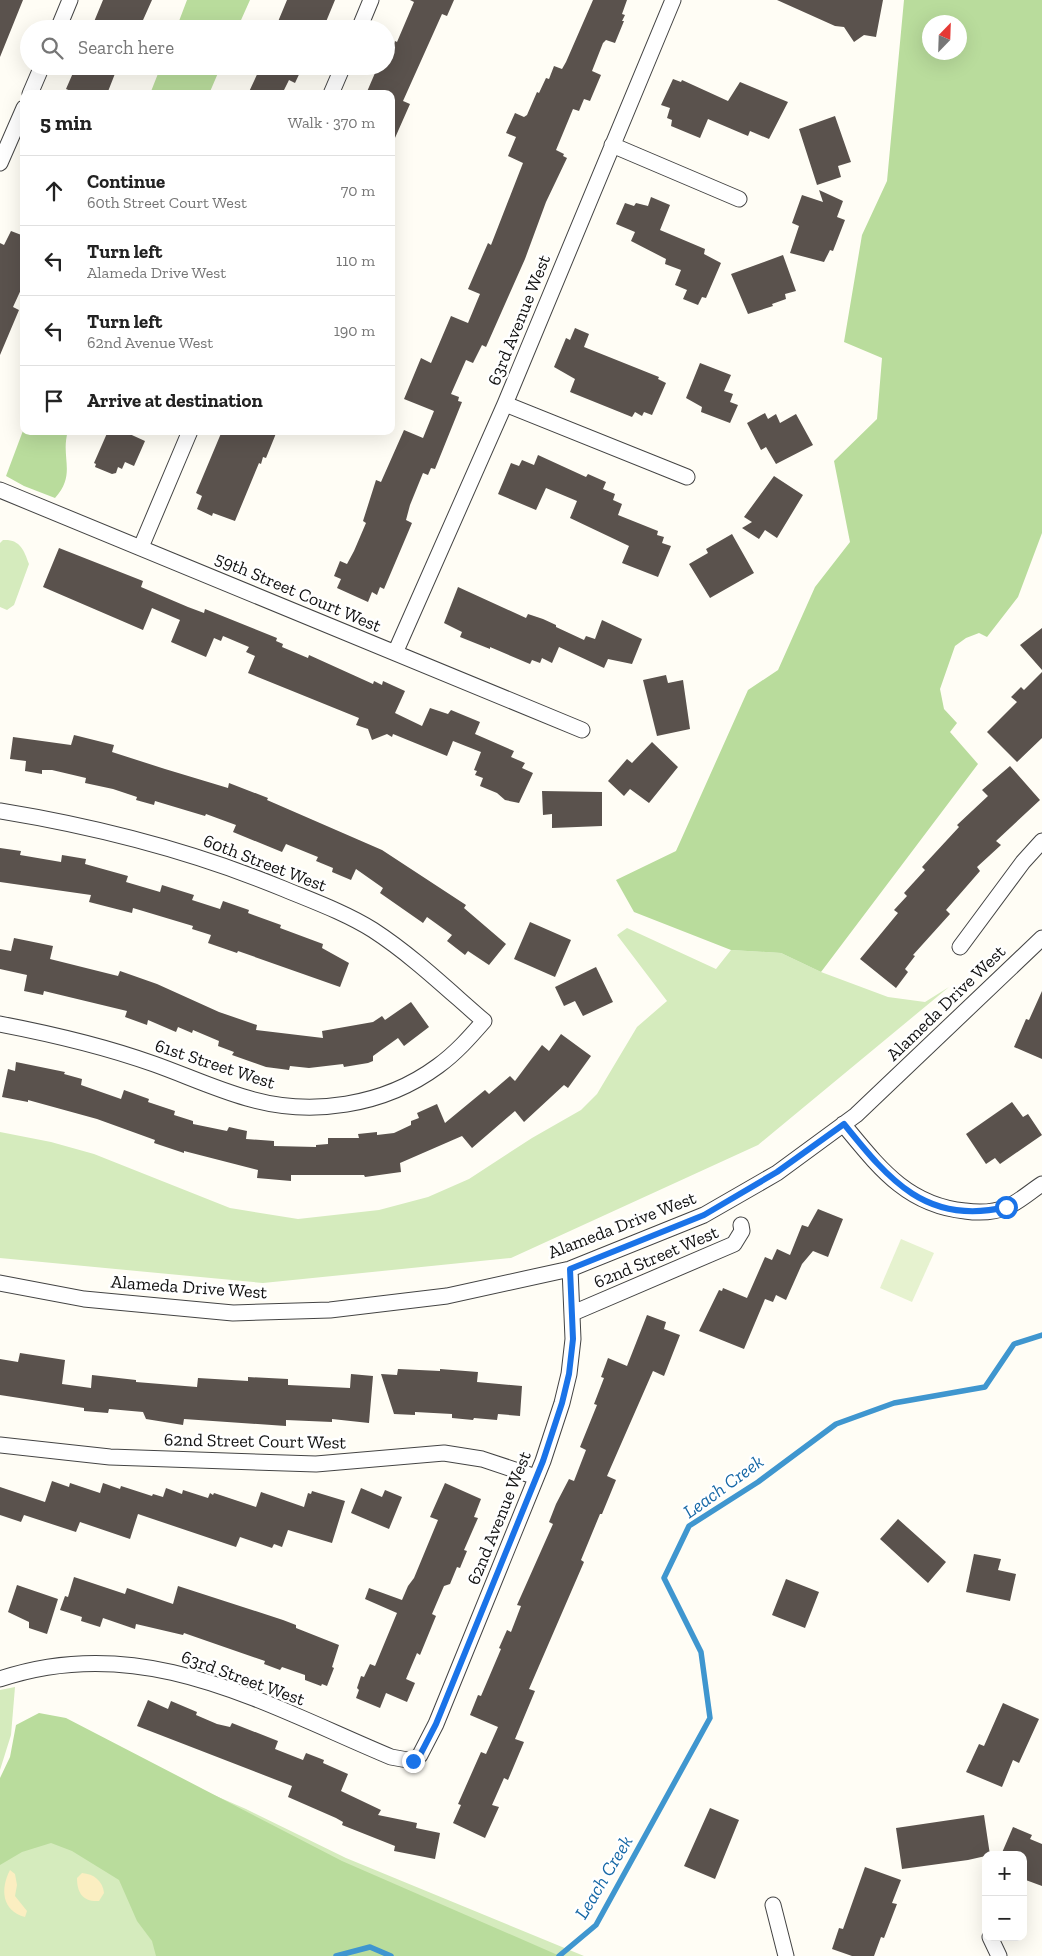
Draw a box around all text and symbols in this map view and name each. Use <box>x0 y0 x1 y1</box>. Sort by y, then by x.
north arrow <box>922 15 967 60</box>
search box <box>20 20 395 75</box>
icon: search <box>38 34 66 62</box>
text: Search here <box>78 36 174 59</box>
text: 5 min <box>40 110 92 135</box>
text: Walk · 370 m <box>288 113 375 132</box>
text: Continue <box>87 170 165 193</box>
icon: ahead <box>40 177 68 205</box>
text: 70 m <box>341 181 375 200</box>
text: 60th Street Court West <box>87 193 247 212</box>
text: Turn left <box>87 240 162 263</box>
icon: left <box>40 247 68 275</box>
text: 110 m <box>336 251 375 270</box>
street label: 63rd Avenue West <box>483 251 555 389</box>
text: Alameda Drive West <box>87 263 226 282</box>
text: Turn left <box>87 310 162 333</box>
icon: left <box>40 317 68 345</box>
text: 190 m <box>334 321 375 340</box>
text: 62nd Avenue West <box>87 333 213 352</box>
icon: arrive <box>40 387 68 415</box>
text: Arrive at destination <box>87 389 263 412</box>
street label: 59th Street Court West <box>211 547 385 637</box>
street label: 60th Street West <box>200 829 330 897</box>
street label: Alameda Drive West <box>882 940 1010 1065</box>
street label: 61st Street West <box>152 1034 278 1094</box>
street label: Alameda Drive West <box>545 1187 699 1263</box>
route start <box>995 1196 1018 1219</box>
street label: 62nd Street West <box>590 1221 722 1293</box>
street label: Alameda Drive West <box>110 1271 268 1303</box>
street label: 62nd Street Court West <box>164 1428 347 1454</box>
street label: 62nd Avenue West <box>462 1448 536 1588</box>
water label: Leach Creek <box>679 1450 768 1523</box>
street label: 63rd Street West <box>178 1645 308 1711</box>
route end <box>402 1750 425 1773</box>
water label: Leach Creek <box>570 1831 637 1923</box>
map controls <box>982 1851 1027 1941</box>
button: + <box>982 1851 1027 1896</box>
button: − <box>982 1896 1027 1941</box>

